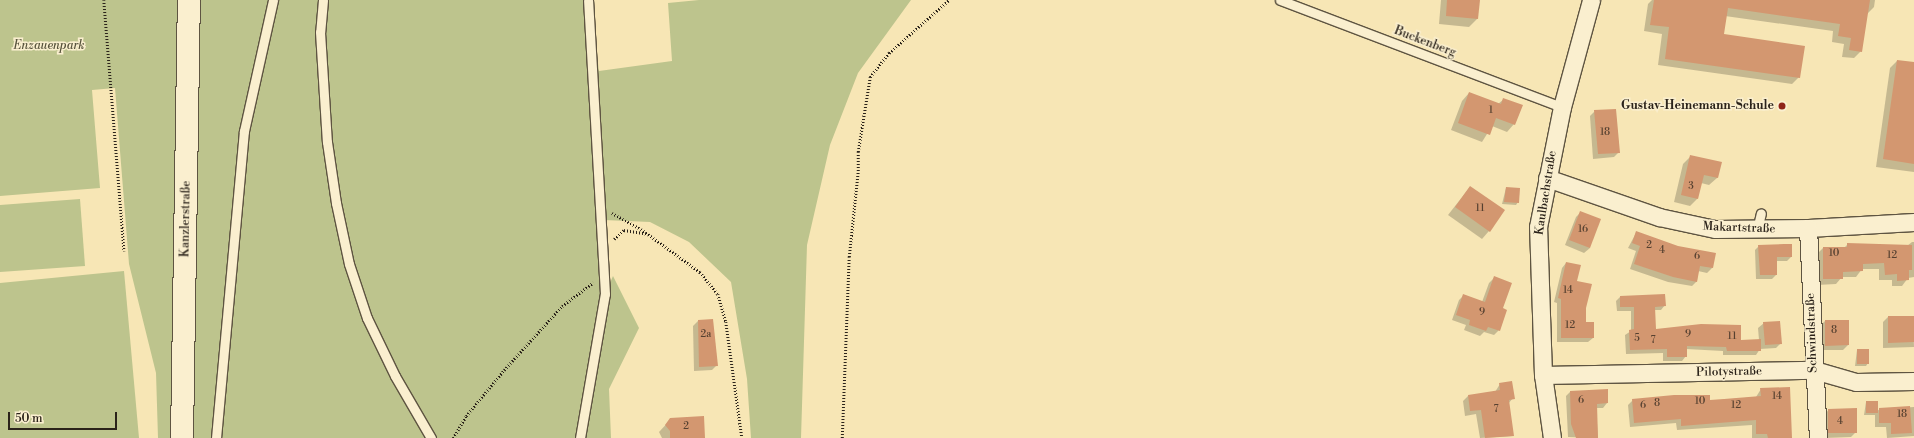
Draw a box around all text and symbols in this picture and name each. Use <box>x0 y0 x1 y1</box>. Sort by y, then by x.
street label: Buckenberg <box>1392 24 1458 60</box>
park label: Enzauenpark <box>14 39 84 53</box>
place label: Gustav-Heinemann-Schule <box>1621 99 1774 113</box>
marker: Gustav-Heinemann-Schule <box>1777 101 1787 111</box>
house number: 1 <box>1489 105 1493 117</box>
house number: 18 <box>1600 127 1610 139</box>
street label: Kaulbachstraße <box>1532 150 1560 236</box>
street label: Kanzlerstraße <box>178 181 194 257</box>
house number: 3 <box>1688 181 1694 193</box>
house number: 11 <box>1476 203 1484 215</box>
street label: Makartstraße <box>1702 220 1776 236</box>
house number: 16 <box>1578 224 1588 236</box>
house number: 2 <box>1646 240 1652 252</box>
house number: 4 <box>1659 245 1665 257</box>
house number: 10 <box>1829 248 1839 260</box>
house number: 12 <box>1887 250 1897 262</box>
house number: 6 <box>1694 251 1700 263</box>
house number: 14 <box>1563 285 1573 297</box>
street label: Schwindstraße <box>1803 293 1821 373</box>
house number: 9 <box>1479 307 1485 319</box>
house number: 12 <box>1565 320 1575 332</box>
house number: 8 <box>1831 325 1837 337</box>
house number: 2a <box>701 329 711 341</box>
house number: 9 <box>1685 329 1691 341</box>
house number: 11 <box>1728 331 1736 343</box>
house number: 5 <box>1634 333 1640 345</box>
house number: 7 <box>1650 335 1656 347</box>
street label: Pilotystraße <box>1696 364 1762 380</box>
house number: 14 <box>1772 391 1782 403</box>
house number: 6 <box>1578 395 1584 407</box>
house number: 10 <box>1695 396 1705 408</box>
house number: 8 <box>1654 398 1660 410</box>
house number: 6 <box>1640 400 1646 412</box>
house number: 12 <box>1731 400 1741 412</box>
scale bar <box>10 404 119 430</box>
house number: 7 <box>1493 404 1499 416</box>
house number: 18 <box>1897 409 1907 421</box>
text: 50 m <box>15 411 43 426</box>
house number: 4 <box>1837 416 1843 428</box>
house number: 2 <box>683 421 689 433</box>

